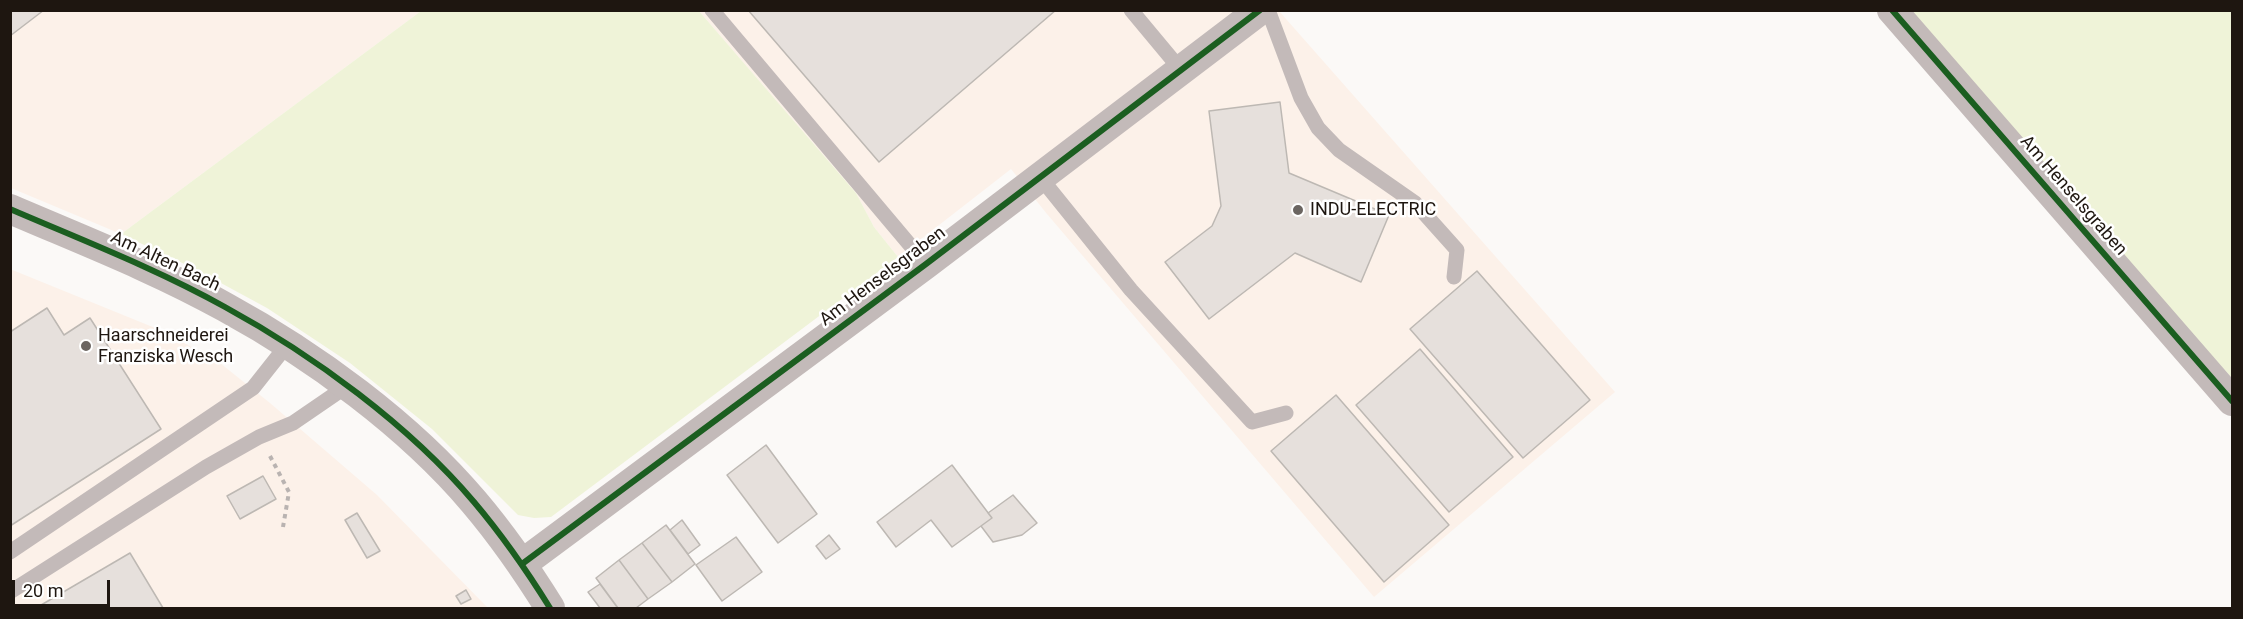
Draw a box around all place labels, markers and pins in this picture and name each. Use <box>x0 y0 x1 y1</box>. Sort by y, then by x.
place label: INDU-ELECTRIC <box>1310 199 1436 221</box>
marker: INDU-ELECTRIC <box>1291 203 1305 217</box>
place label: Haarschneiderei Franziska Wesch <box>98 325 233 368</box>
marker: Haarschneiderei Franziska Wesch <box>79 339 93 353</box>

